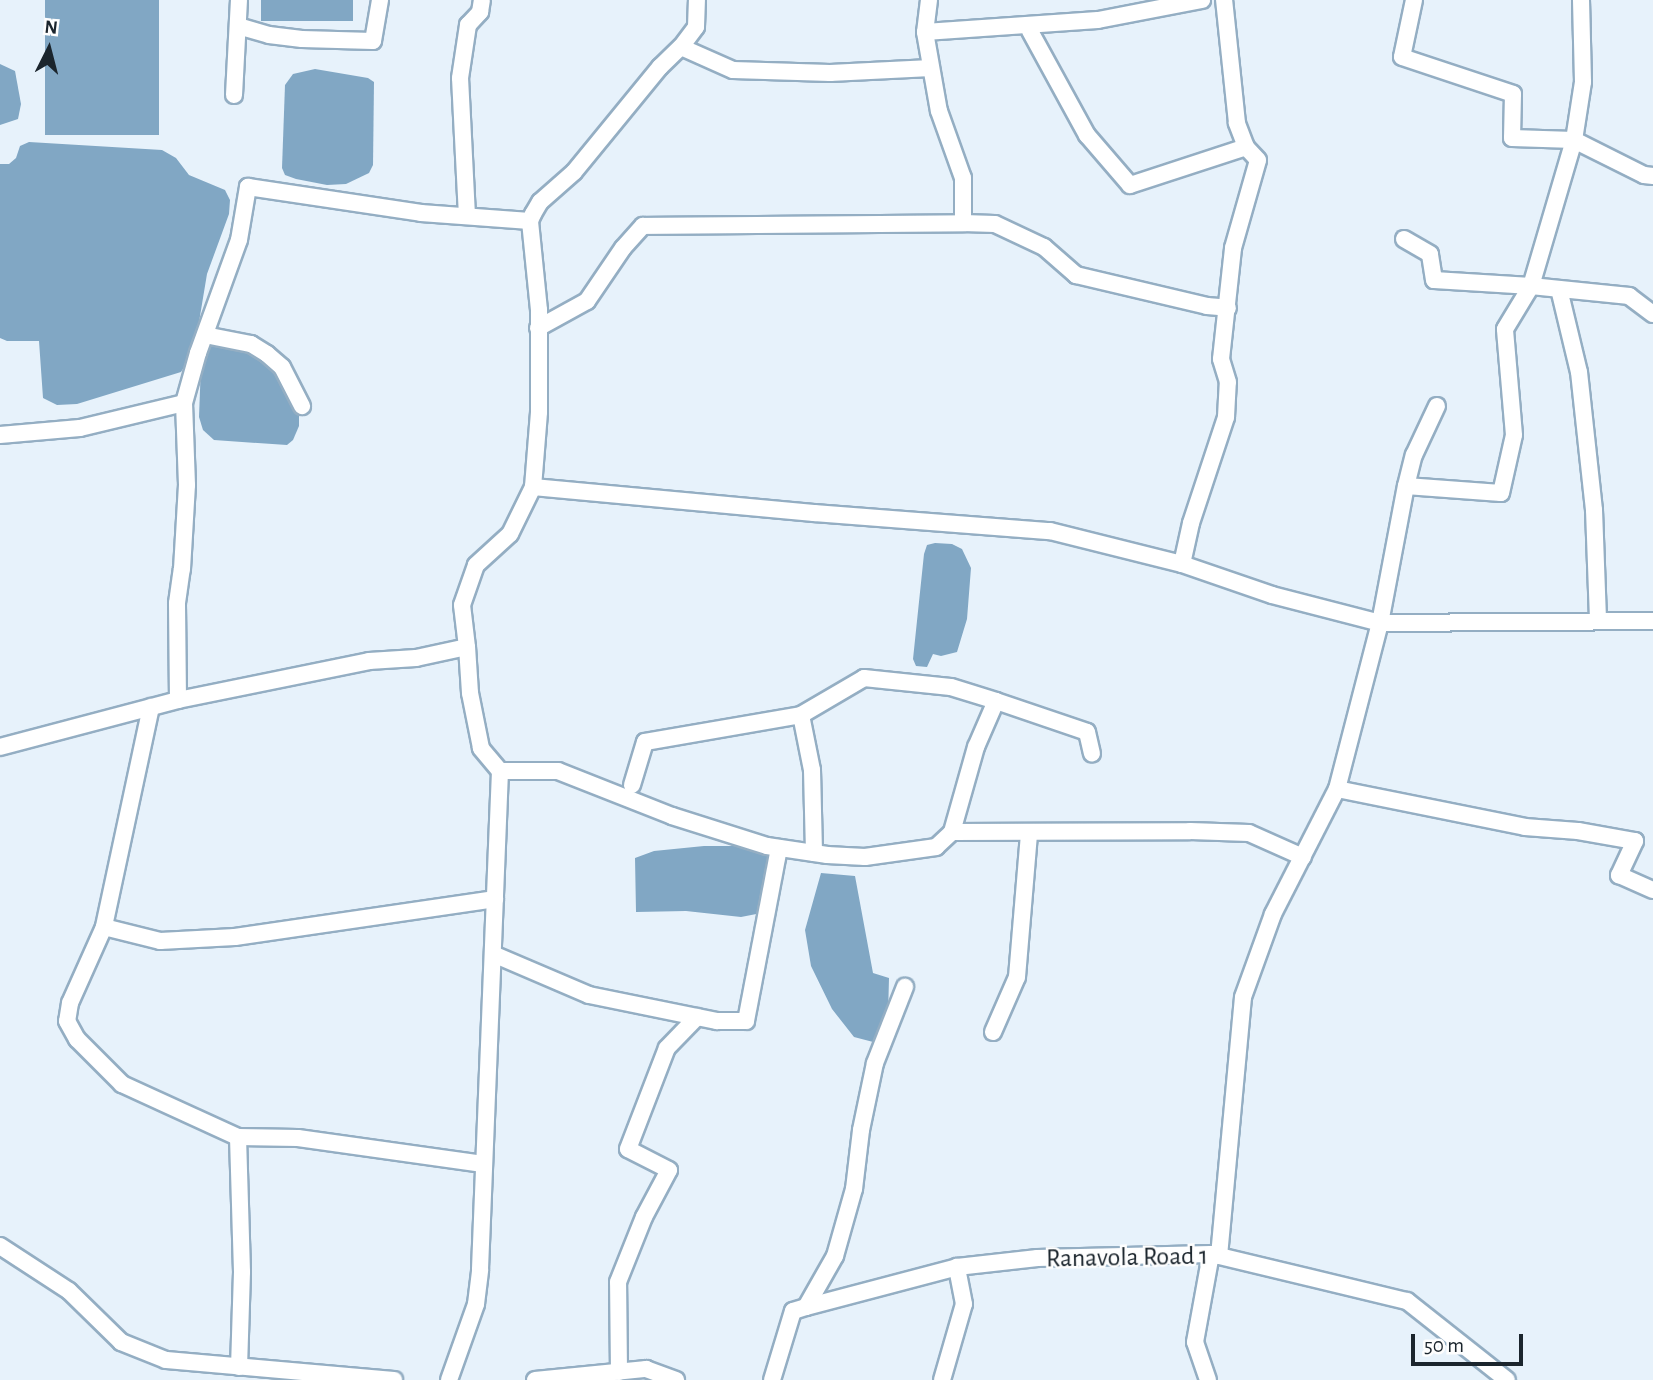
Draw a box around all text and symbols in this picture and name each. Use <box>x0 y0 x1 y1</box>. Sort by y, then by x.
north arrow <box>14 14 84 84</box>
text: N <box>44 17 59 38</box>
street label: Ranavola Road 1 <box>1046 1241 1208 1275</box>
scale bar <box>1415 1320 1527 1364</box>
text: 50 m <box>1424 1335 1464 1356</box>

